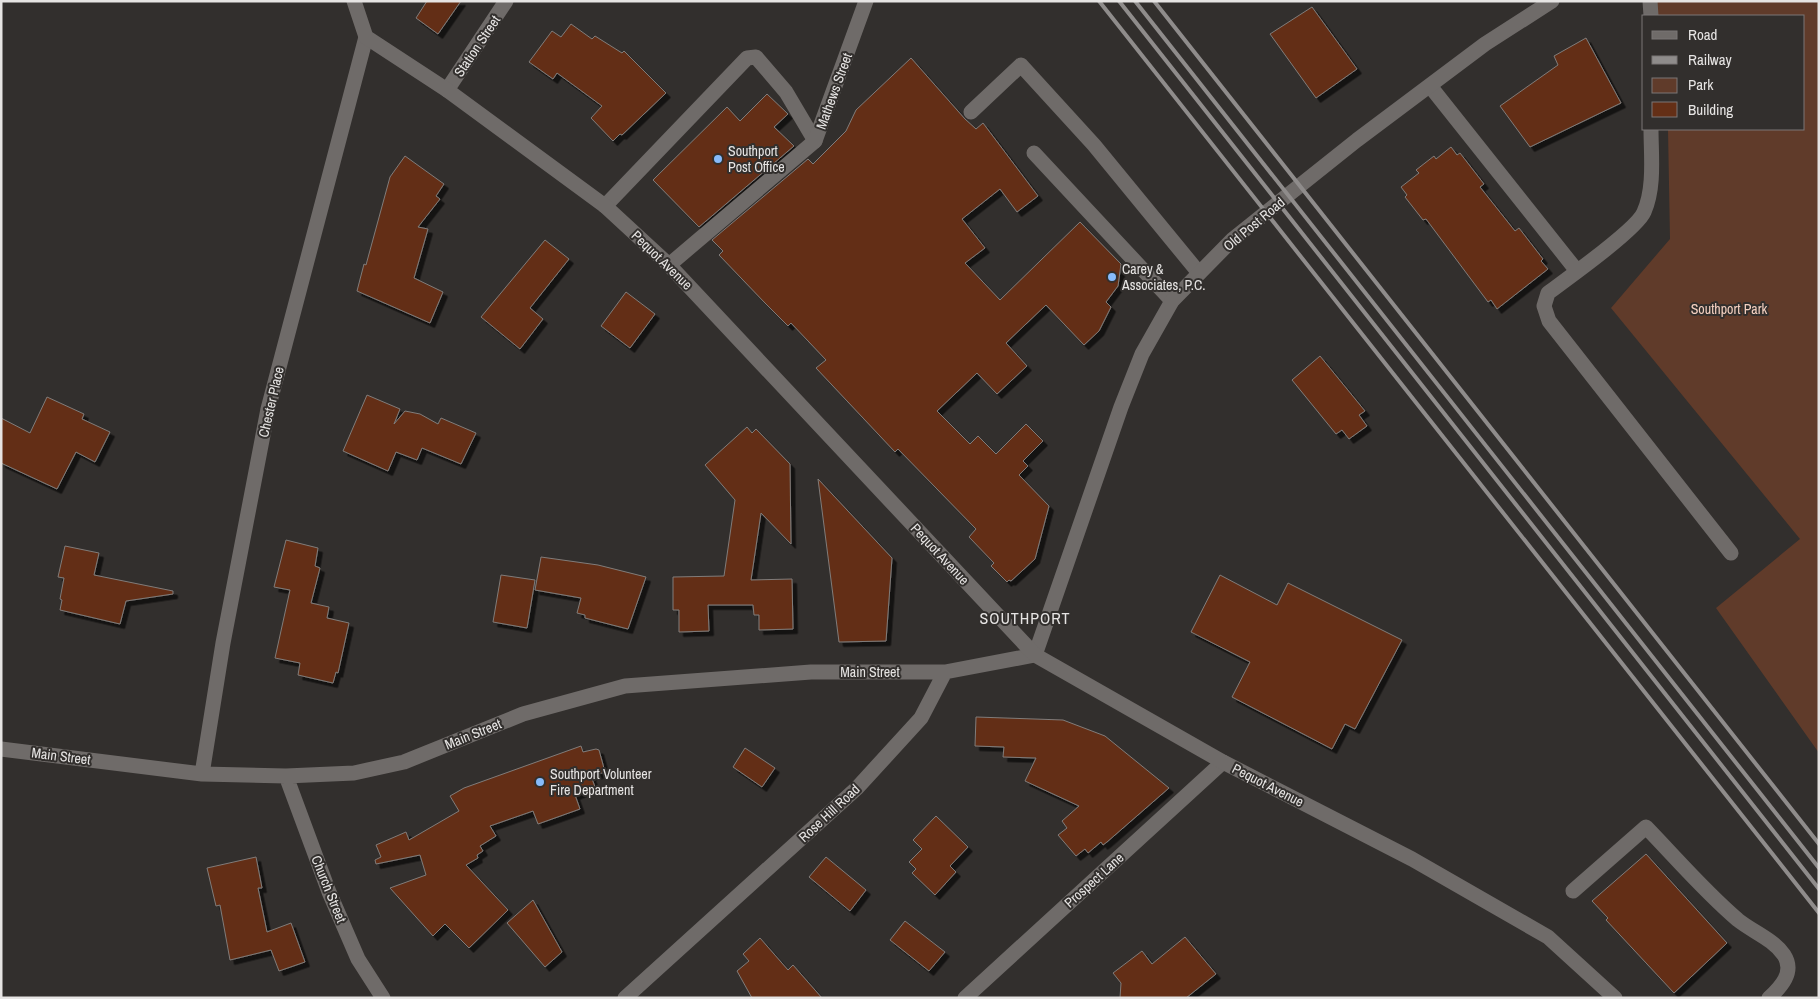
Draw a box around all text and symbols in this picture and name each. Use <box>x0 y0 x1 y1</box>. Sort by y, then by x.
street label: Station Street <box>450 12 504 80</box>
legend <box>1642 15 1805 130</box>
text: Road <box>1688 24 1717 45</box>
text: Railway <box>1688 49 1733 70</box>
street label: Mathews Street <box>812 50 856 132</box>
text: Park <box>1688 74 1714 95</box>
text: Building <box>1688 99 1733 120</box>
place label: Southport Post Office <box>728 142 785 176</box>
marker: Southport Post Office <box>712 153 724 165</box>
street label: Old Post Road <box>1220 193 1288 255</box>
street label: Pequot Avenue <box>628 227 696 293</box>
place label: Carey & Associates, P.C. <box>1121 260 1205 294</box>
marker: Carey & Associates, P.C. <box>1106 271 1118 283</box>
park label: Southport Park <box>1691 300 1768 318</box>
street label: Chester Place <box>254 365 288 439</box>
street label: Pequot Avenue <box>907 519 973 589</box>
district label: SOUTHPORT <box>979 607 1071 629</box>
street label: Main Street <box>840 663 900 681</box>
street label: Main Street <box>442 715 504 753</box>
street label: Main Street <box>30 743 92 769</box>
street label: Pequot Avenue <box>1229 759 1307 811</box>
place label: Southport Volunteer Fire Department <box>550 765 652 799</box>
marker: Southport Volunteer Fire Department <box>534 776 546 788</box>
street label: Rose Hill Road <box>795 780 863 846</box>
street label: Prospect Lane <box>1060 849 1128 911</box>
street label: Church Street <box>307 853 351 925</box>

